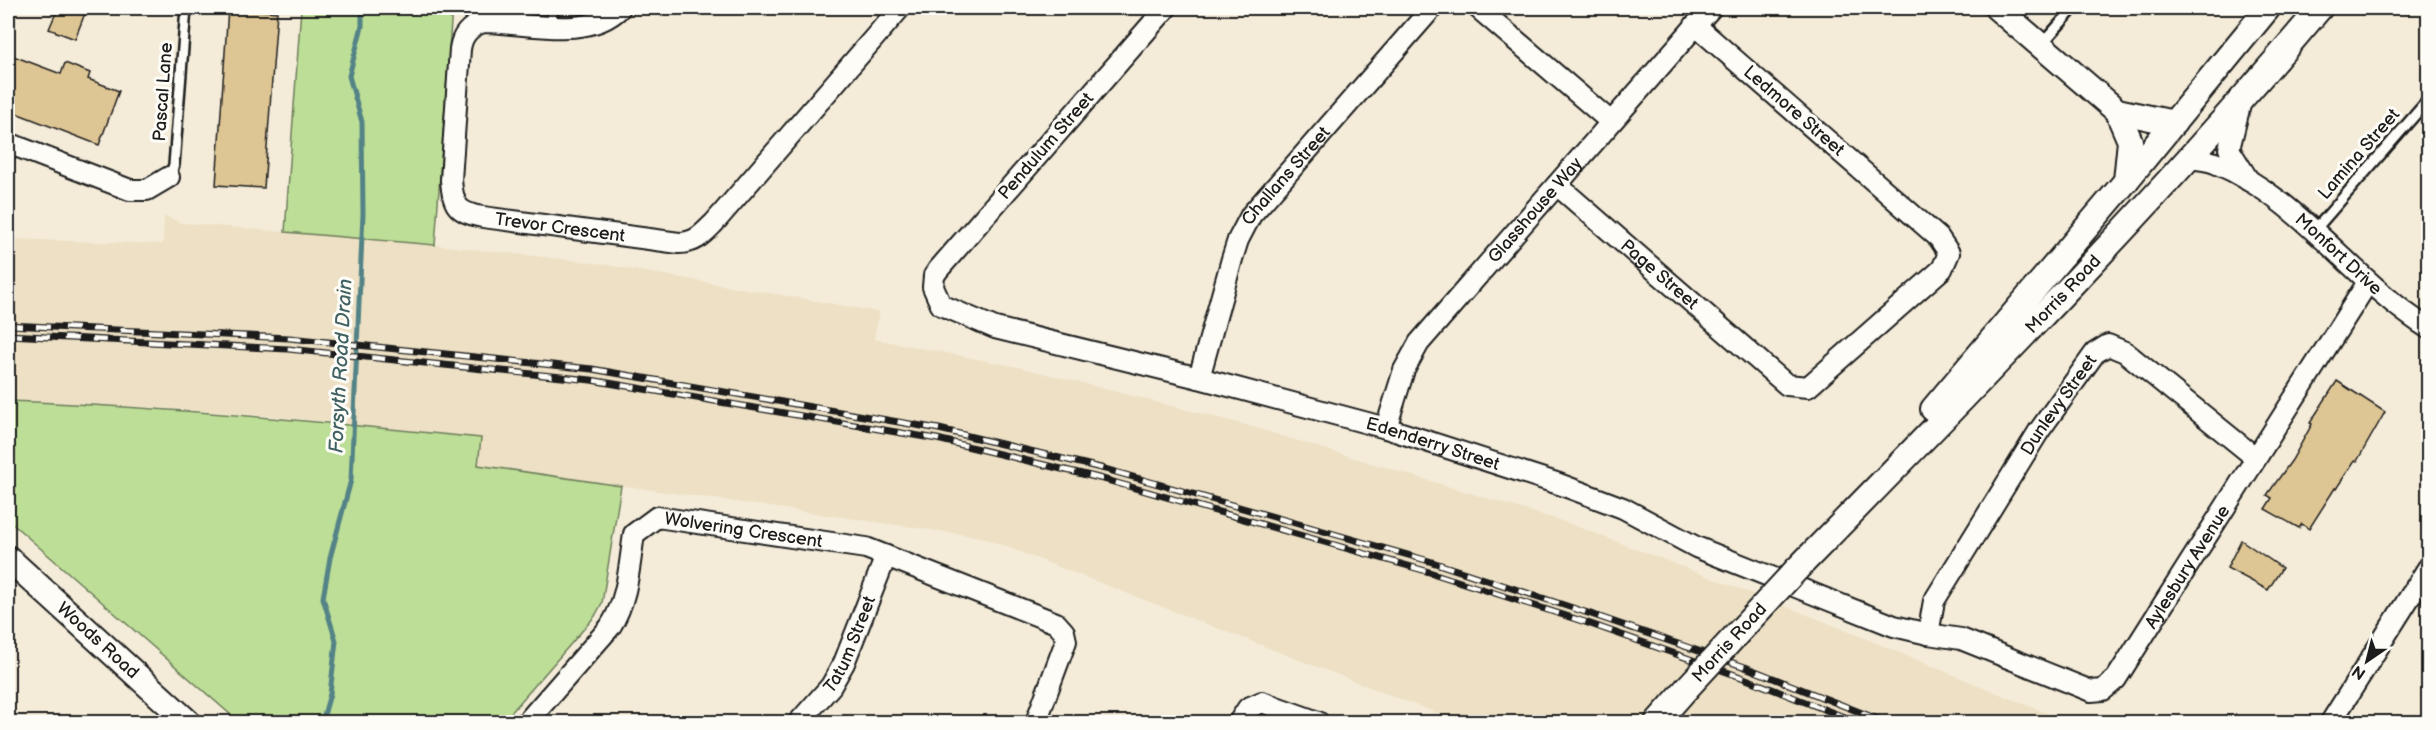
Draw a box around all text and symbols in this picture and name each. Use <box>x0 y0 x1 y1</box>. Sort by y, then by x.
street label: Pascal Lane <box>149 41 177 142</box>
street label: Ledmore Street <box>1739 62 1849 161</box>
street label: Pendulum Street <box>994 88 1098 204</box>
street label: Lamina Street <box>2314 104 2404 204</box>
street label: Challans Street <box>1237 122 1335 228</box>
street label: Glasshouse Way <box>1483 152 1587 267</box>
street label: Trevor Crescent <box>494 208 627 246</box>
street label: Monfort Drive <box>2291 209 2387 299</box>
street label: Page Street <box>1617 235 1703 314</box>
street label: Morris Road <box>2021 250 2105 338</box>
water label: Forsyth Road Drain <box>324 278 358 454</box>
street label: Dunlevy Street <box>2016 350 2101 459</box>
street label: Edenderry Street <box>1364 413 1503 475</box>
street label: Aylesbury Avenue <box>2140 501 2234 632</box>
street label: Wolvering Crescent <box>663 508 824 552</box>
street label: Tatum Street <box>819 592 880 697</box>
street label: Woods Road <box>53 598 144 683</box>
street label: Morris Road <box>1687 598 1771 686</box>
north arrow <box>2337 631 2397 691</box>
text: N <box>2349 661 2370 683</box>

